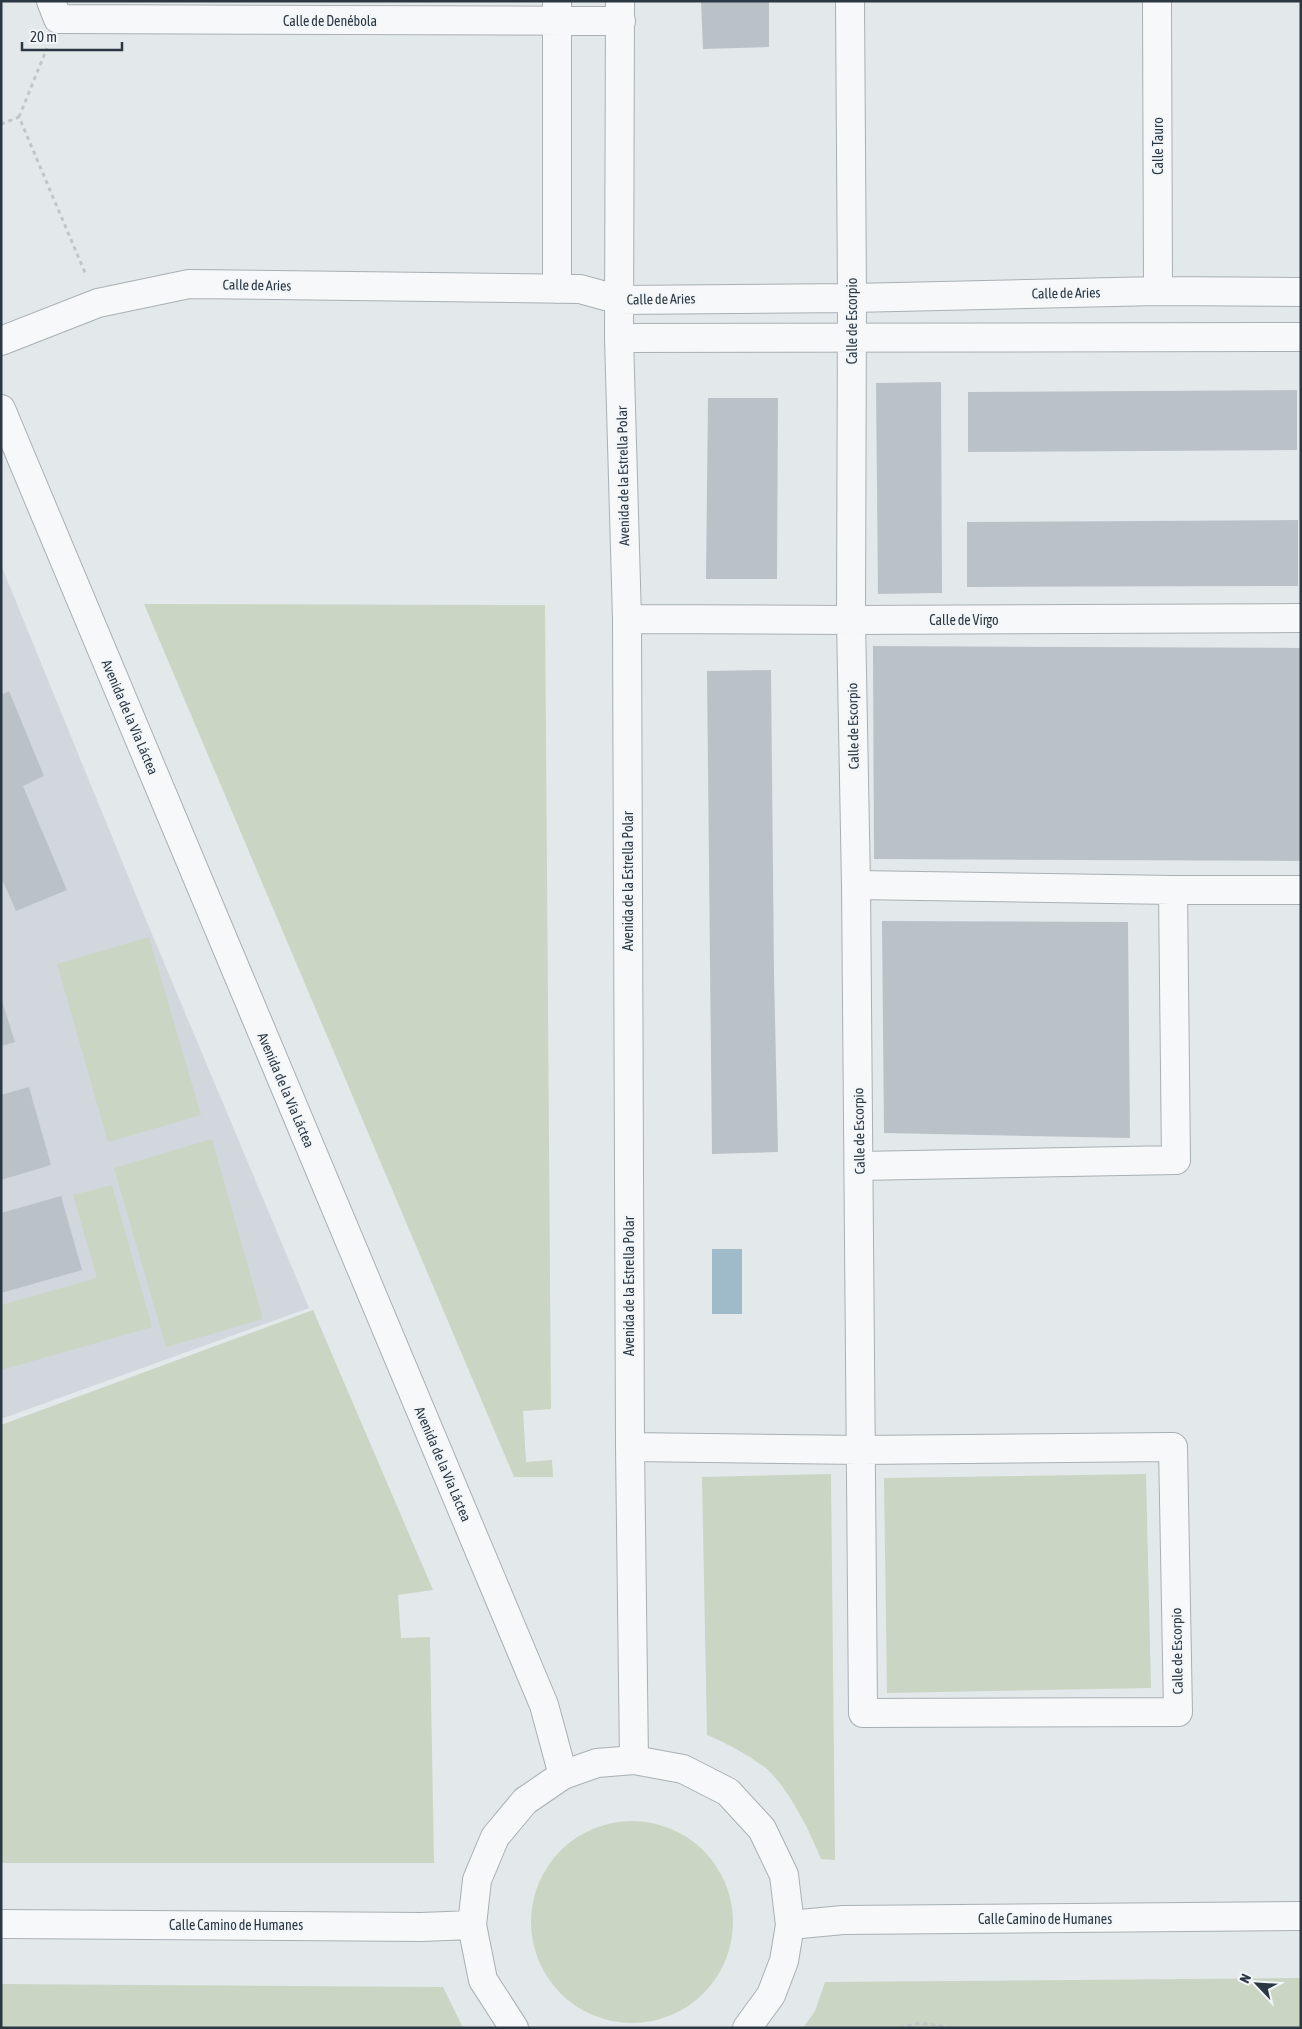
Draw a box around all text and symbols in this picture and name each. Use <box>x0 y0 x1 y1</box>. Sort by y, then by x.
street label: Calle de Denébola <box>283 13 377 29</box>
scale bar <box>22 20 122 52</box>
text: 20 m <box>30 28 57 45</box>
street label: Calle Tauro <box>1150 117 1166 175</box>
street label: Calle de Aries <box>222 276 292 294</box>
street label: Calle de Escorpio <box>844 278 860 364</box>
street label: Calle de Aries <box>1031 284 1101 302</box>
street label: Calle de Aries <box>626 290 696 308</box>
street label: Avenida de la Estrella Polar <box>614 405 632 546</box>
street label: Calle de Virgo <box>929 612 999 628</box>
street label: Avenida de la Vía Láctea <box>99 657 161 777</box>
street label: Calle de Escorpio <box>844 683 862 769</box>
street label: Avenida de la Estrella Polar <box>620 810 636 951</box>
street label: Avenida de la Vía Láctea <box>255 1030 317 1150</box>
street label: Calle de Escorpio <box>850 1088 868 1174</box>
street label: Avenida de la Estrella Polar <box>621 1215 637 1356</box>
street label: Avenida de la Vía Láctea <box>412 1404 474 1524</box>
street label: Calle de Escorpio <box>1168 1608 1186 1694</box>
street label: Calle Camino de Humanes <box>978 1911 1112 1927</box>
street label: Calle Camino de Humanes <box>169 1917 303 1933</box>
north arrow <box>1232 1959 1282 2009</box>
text: N <box>1236 1971 1254 1986</box>

